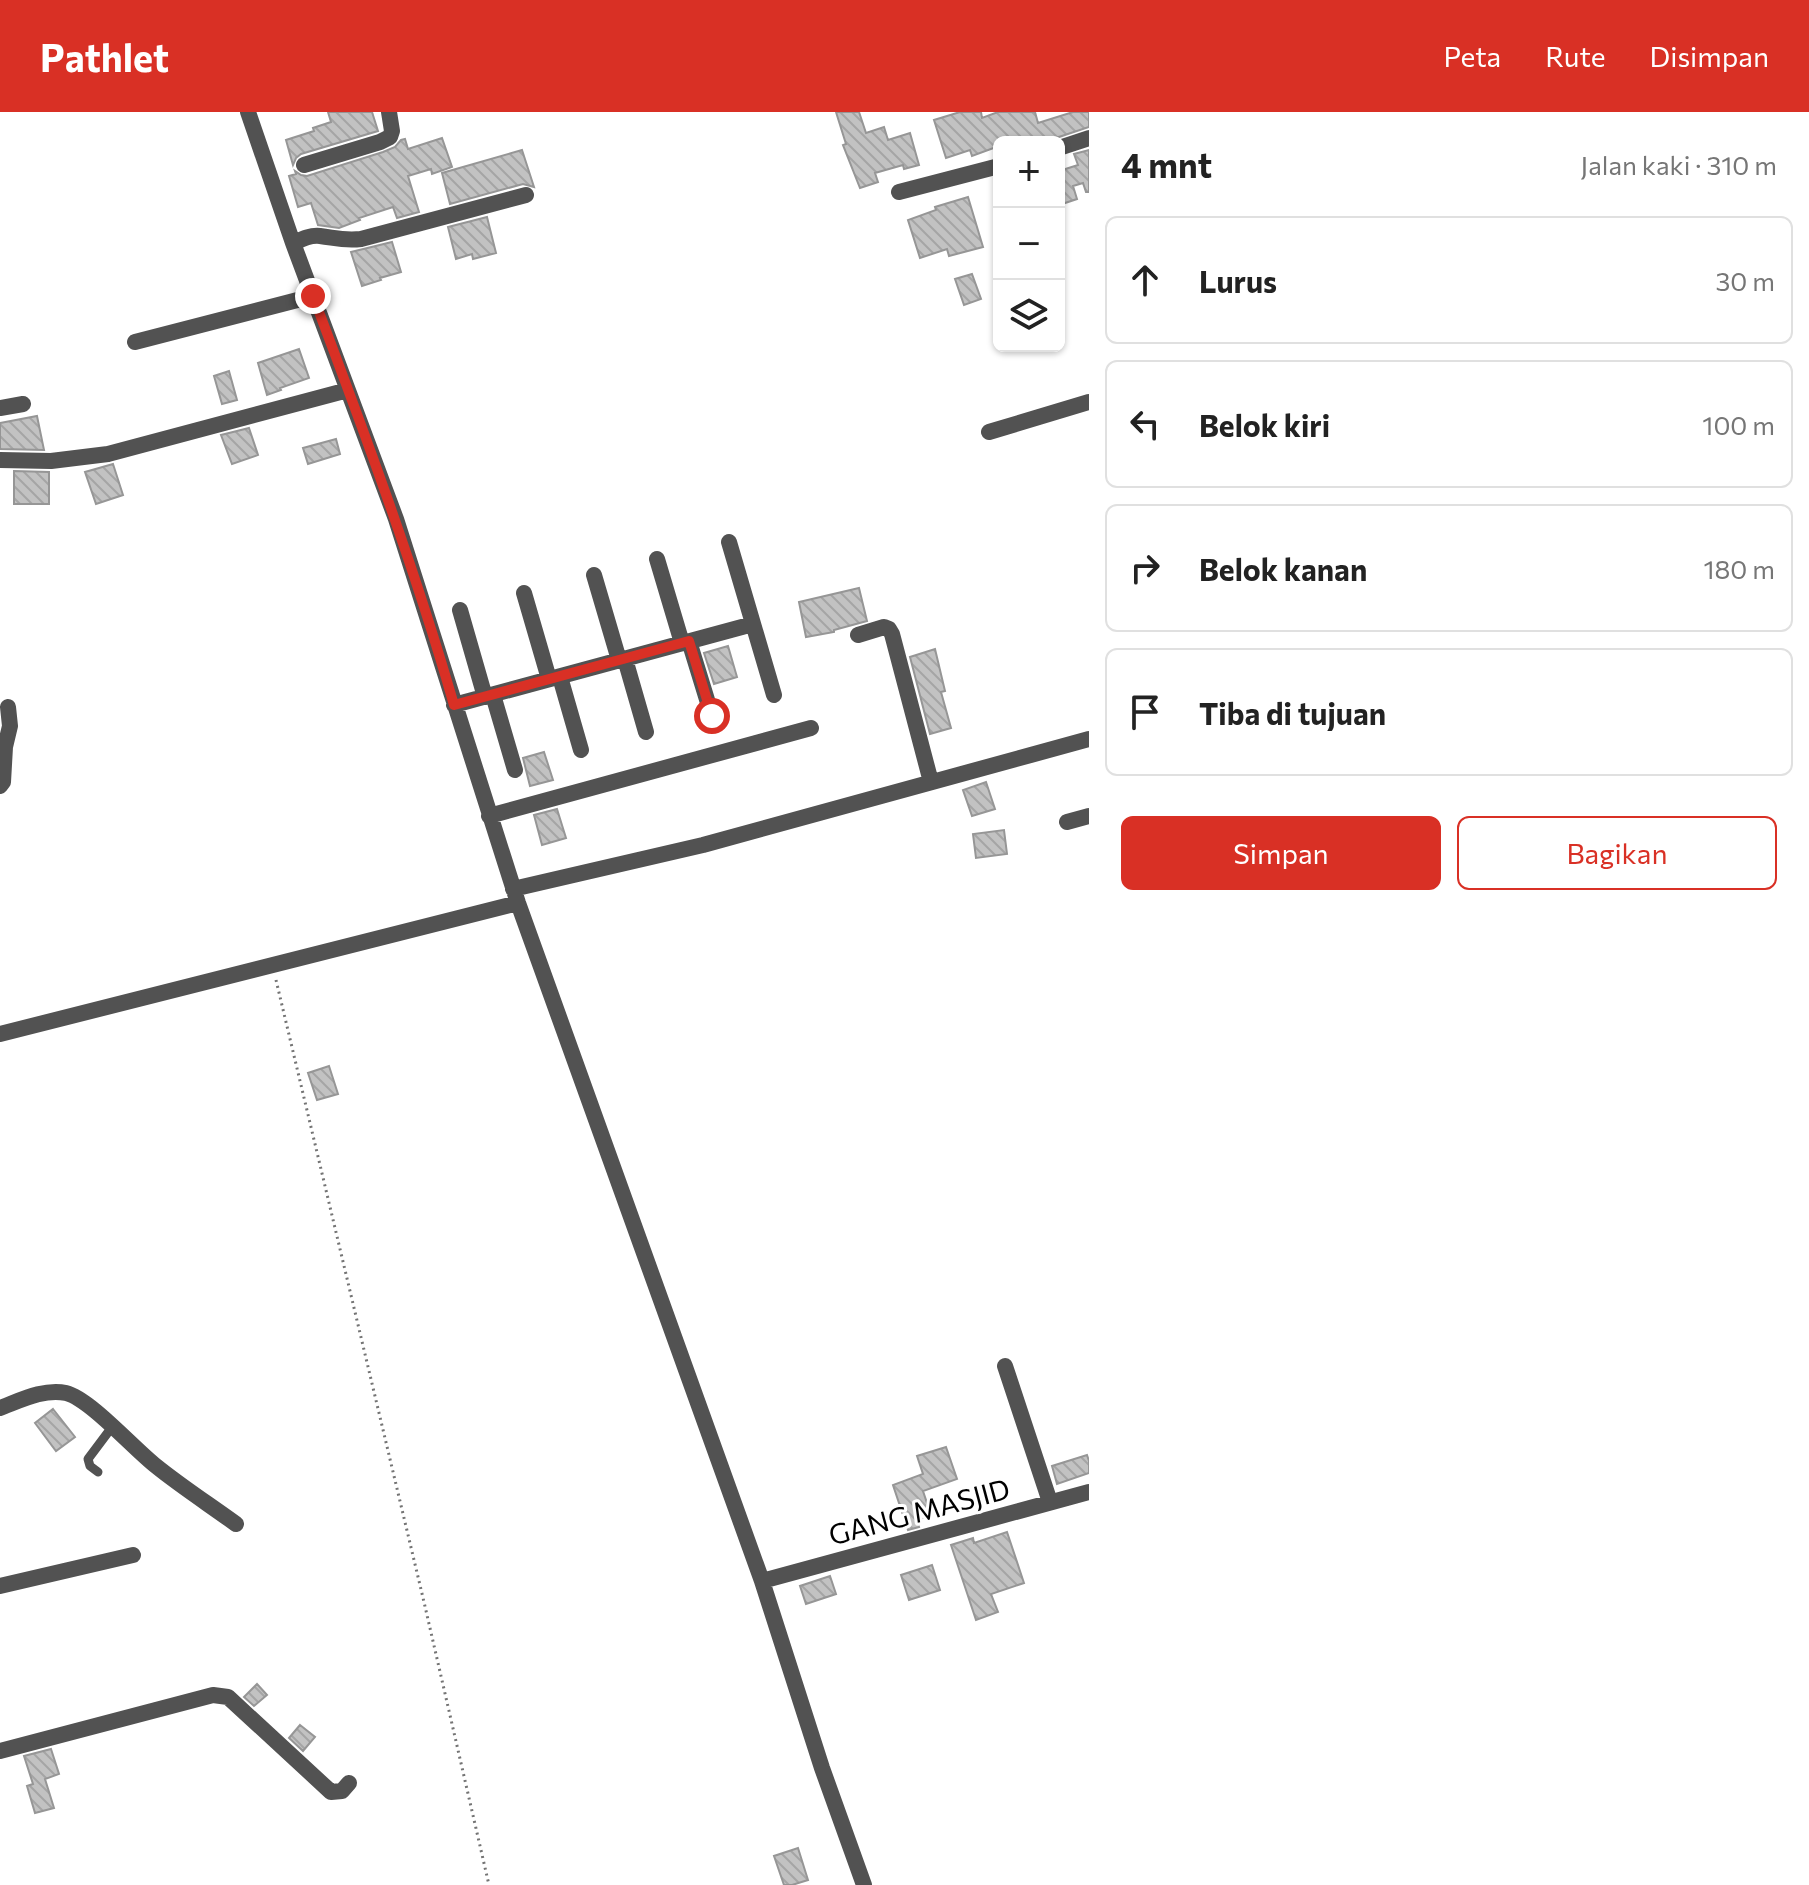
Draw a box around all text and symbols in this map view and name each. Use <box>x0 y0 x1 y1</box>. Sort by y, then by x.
text: Pathlet <box>40 33 169 80</box>
text: Peta <box>1443 39 1501 73</box>
text: Rute <box>1545 39 1606 73</box>
text: Disimpan <box>1650 39 1769 73</box>
map controls <box>993 136 1065 352</box>
button: + <box>993 136 1065 208</box>
text: 4 mnt <box>1121 143 1212 185</box>
text: Jalan kaki · 310 m <box>1581 149 1777 180</box>
button: − <box>993 208 1065 280</box>
icon: ahead <box>1123 258 1167 302</box>
text: Lurus <box>1199 262 1277 299</box>
text: 30 m <box>1716 265 1775 296</box>
route end <box>295 278 331 314</box>
button: layers <box>993 280 1065 352</box>
icon: left <box>1123 402 1167 446</box>
text: Belok kiri <box>1199 406 1330 443</box>
text: 100 m <box>1702 409 1775 440</box>
icon: right <box>1123 546 1167 590</box>
text: Belok kanan <box>1199 550 1367 587</box>
text: 180 m <box>1703 553 1775 584</box>
icon: arrive <box>1123 690 1167 734</box>
text: Tiba di tujuan <box>1199 694 1386 731</box>
route start <box>694 698 730 734</box>
button: Simpan <box>1121 816 1441 890</box>
button: Bagikan <box>1457 816 1777 890</box>
street label: GANG MASJID <box>825 1471 1013 1551</box>

